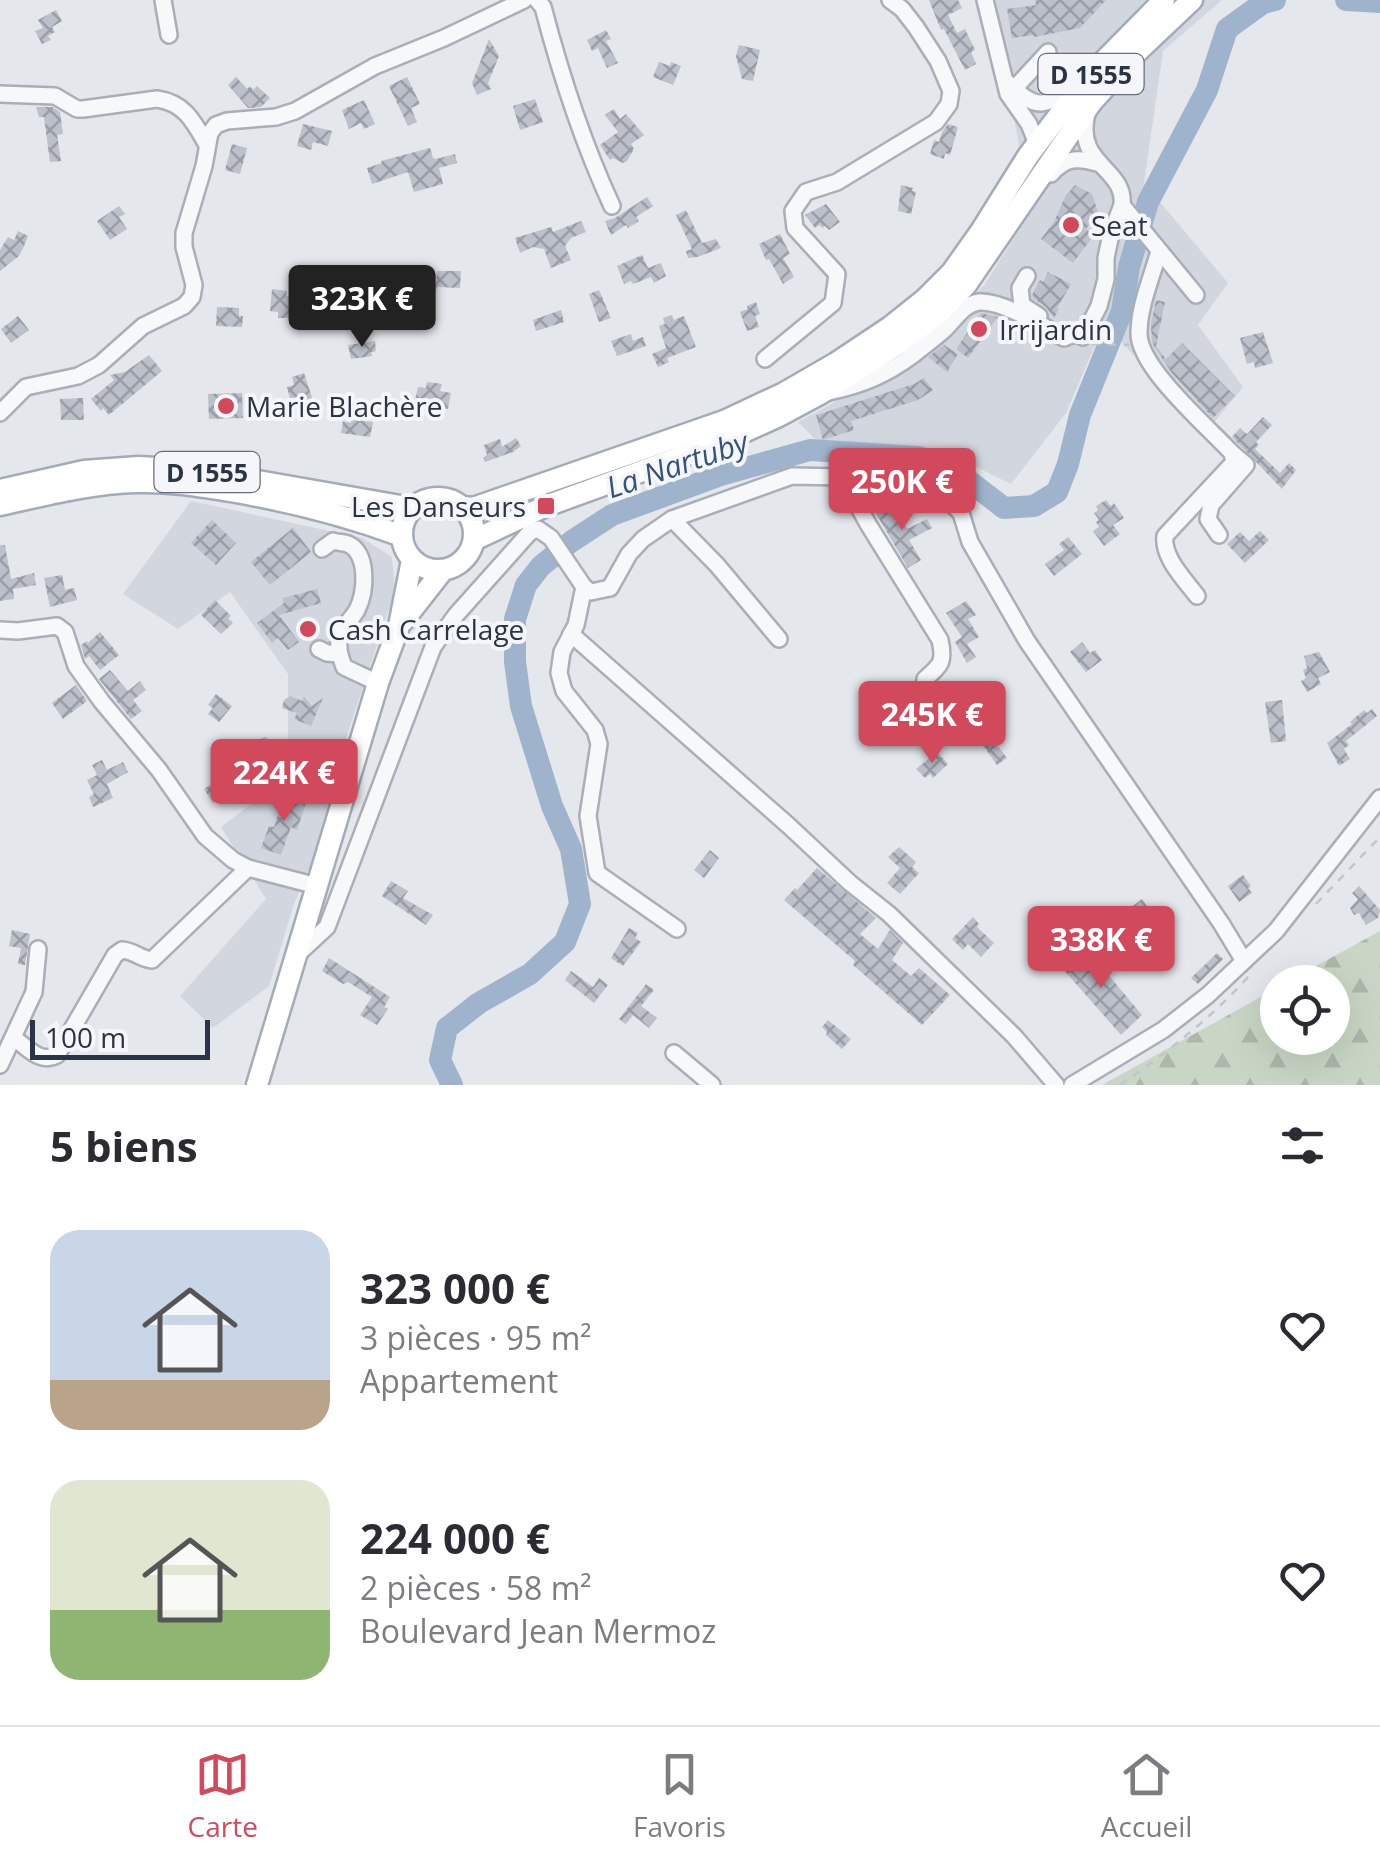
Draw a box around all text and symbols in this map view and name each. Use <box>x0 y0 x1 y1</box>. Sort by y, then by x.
road number: D 1555 <box>1038 54 1144 94</box>
place label: Seat <box>1091 206 1148 244</box>
marker: Seat <box>1060 214 1082 236</box>
pin: 323K € <box>281 265 443 350</box>
text: 323K € <box>311 276 413 319</box>
place label: Irrijardin <box>999 310 1112 348</box>
marker: Irrijardin <box>968 318 990 340</box>
place label: Marie Blachère <box>246 387 442 425</box>
marker: Marie Blachère <box>215 395 237 417</box>
water label: La Nartuby <box>601 420 755 507</box>
pin: 250K € <box>821 448 983 533</box>
road number: D 1555 <box>154 452 260 492</box>
text: 250K € <box>851 459 953 502</box>
place label: Les Danseurs <box>351 487 526 525</box>
marker: Les Danseurs <box>535 495 557 517</box>
place label: Cash Carrelage <box>328 610 524 648</box>
marker: Cash Carrelage <box>297 618 319 640</box>
pin: 245K € <box>851 681 1013 766</box>
text: 245K € <box>881 692 983 735</box>
pin: 224K € <box>203 739 365 824</box>
text: 224K € <box>233 750 335 793</box>
pin: 338K € <box>1020 906 1182 991</box>
text: 338K € <box>1050 917 1152 960</box>
map controls <box>1260 965 1350 1055</box>
button: locate <box>1260 965 1350 1055</box>
scale bar <box>30 1015 210 1060</box>
text: 100 m <box>45 1018 126 1056</box>
text: 5 biens <box>50 1117 198 1174</box>
icon: filters <box>1275 1118 1330 1173</box>
text: 323 000 € <box>360 1259 550 1316</box>
icon: home <box>130 1270 250 1390</box>
icon: heart <box>1275 1303 1330 1358</box>
text: 3 pièces · 95 m² <box>360 1316 591 1359</box>
text: Appartement <box>360 1359 558 1402</box>
text: 224 000 € <box>360 1509 550 1566</box>
icon: home <box>130 1520 250 1640</box>
icon: heart <box>1275 1553 1330 1608</box>
text: 2 pièces · 58 m² <box>360 1566 591 1609</box>
text: Boulevard Jean Mermoz <box>360 1609 716 1652</box>
tab: Carte <box>188 1747 258 1845</box>
tab: Favoris <box>633 1747 726 1845</box>
tab: Accueil <box>1101 1747 1192 1845</box>

